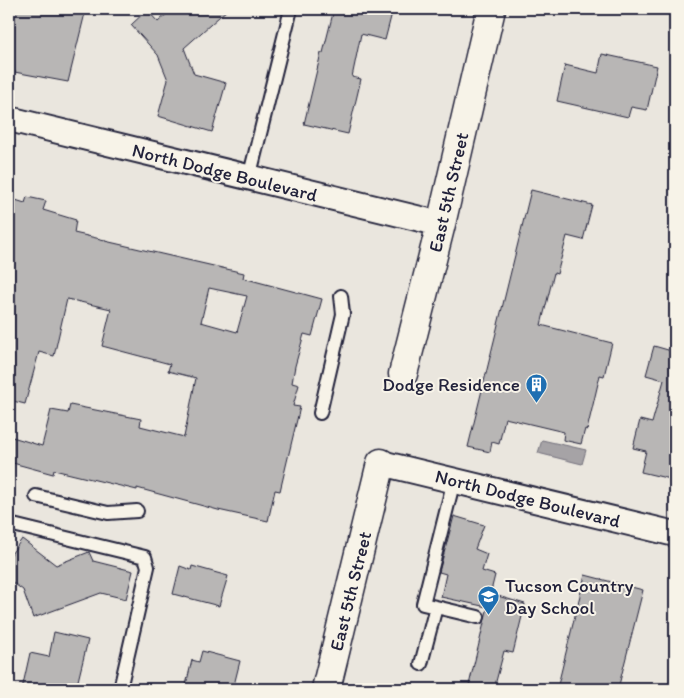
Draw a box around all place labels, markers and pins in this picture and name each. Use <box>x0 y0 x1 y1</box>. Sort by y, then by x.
building icon: Dodge Residence <box>524 372 548 403</box>
place label: Dodge Residence <box>382 373 520 396</box>
place label: Tucson Country Day School <box>505 574 634 619</box>
school or university icon: Tucson Country Day School <box>477 584 501 615</box>

